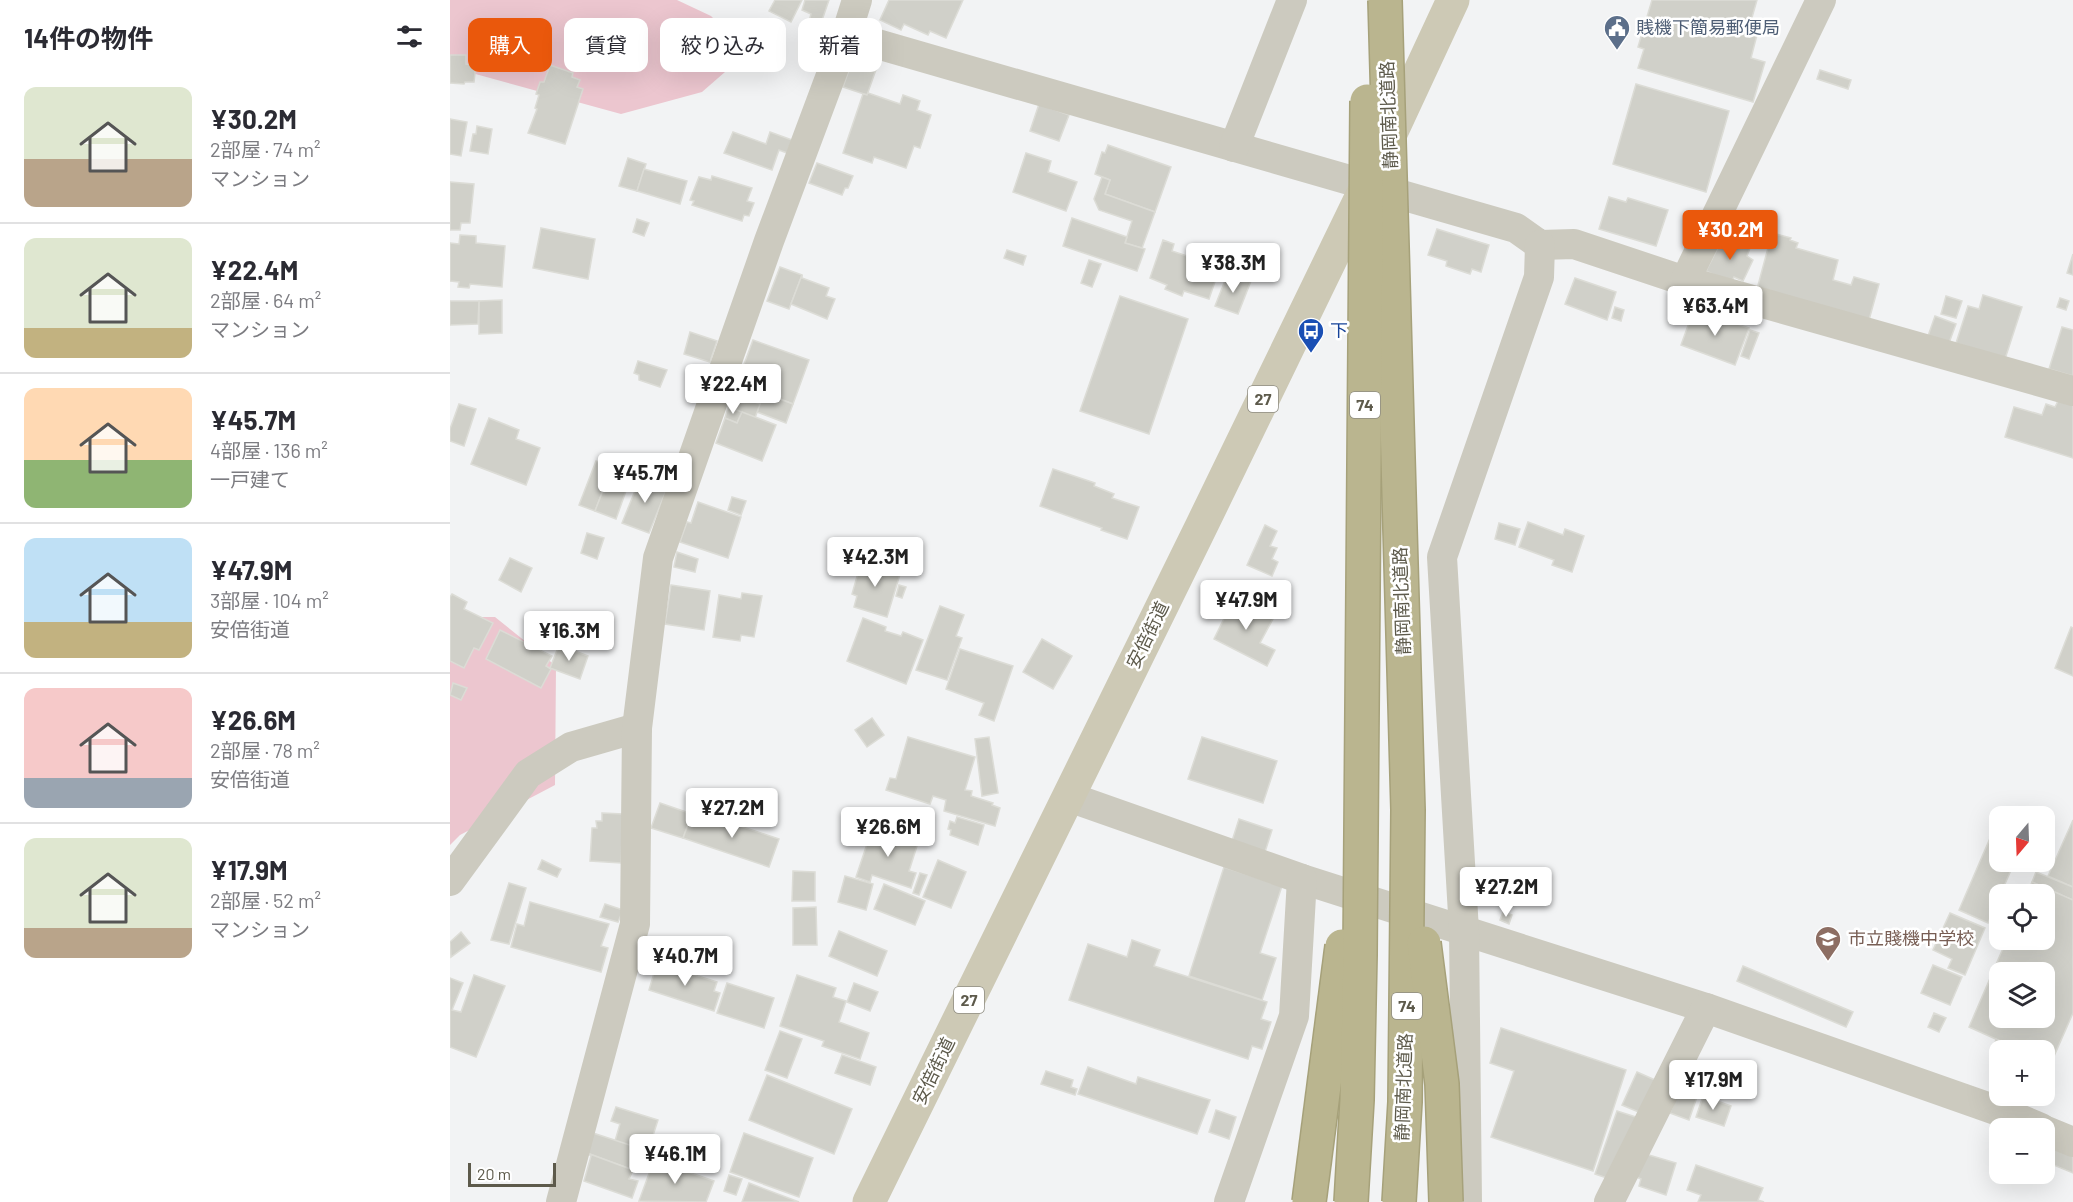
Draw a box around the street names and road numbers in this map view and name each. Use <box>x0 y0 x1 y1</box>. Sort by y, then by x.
street label: 静岡南北道路 <box>1375 61 1401 169</box>
road number: 27 <box>1248 386 1278 412</box>
road number: 74 <box>1350 392 1380 418</box>
street label: 静岡南北道路 <box>1388 547 1414 655</box>
street label: 安倍街道 <box>1121 597 1173 672</box>
road number: 27 <box>954 987 984 1013</box>
road number: 74 <box>1392 993 1422 1019</box>
street label: 安倍街道 <box>907 1033 959 1108</box>
street label: 静岡南北道路 <box>1390 1033 1416 1141</box>

